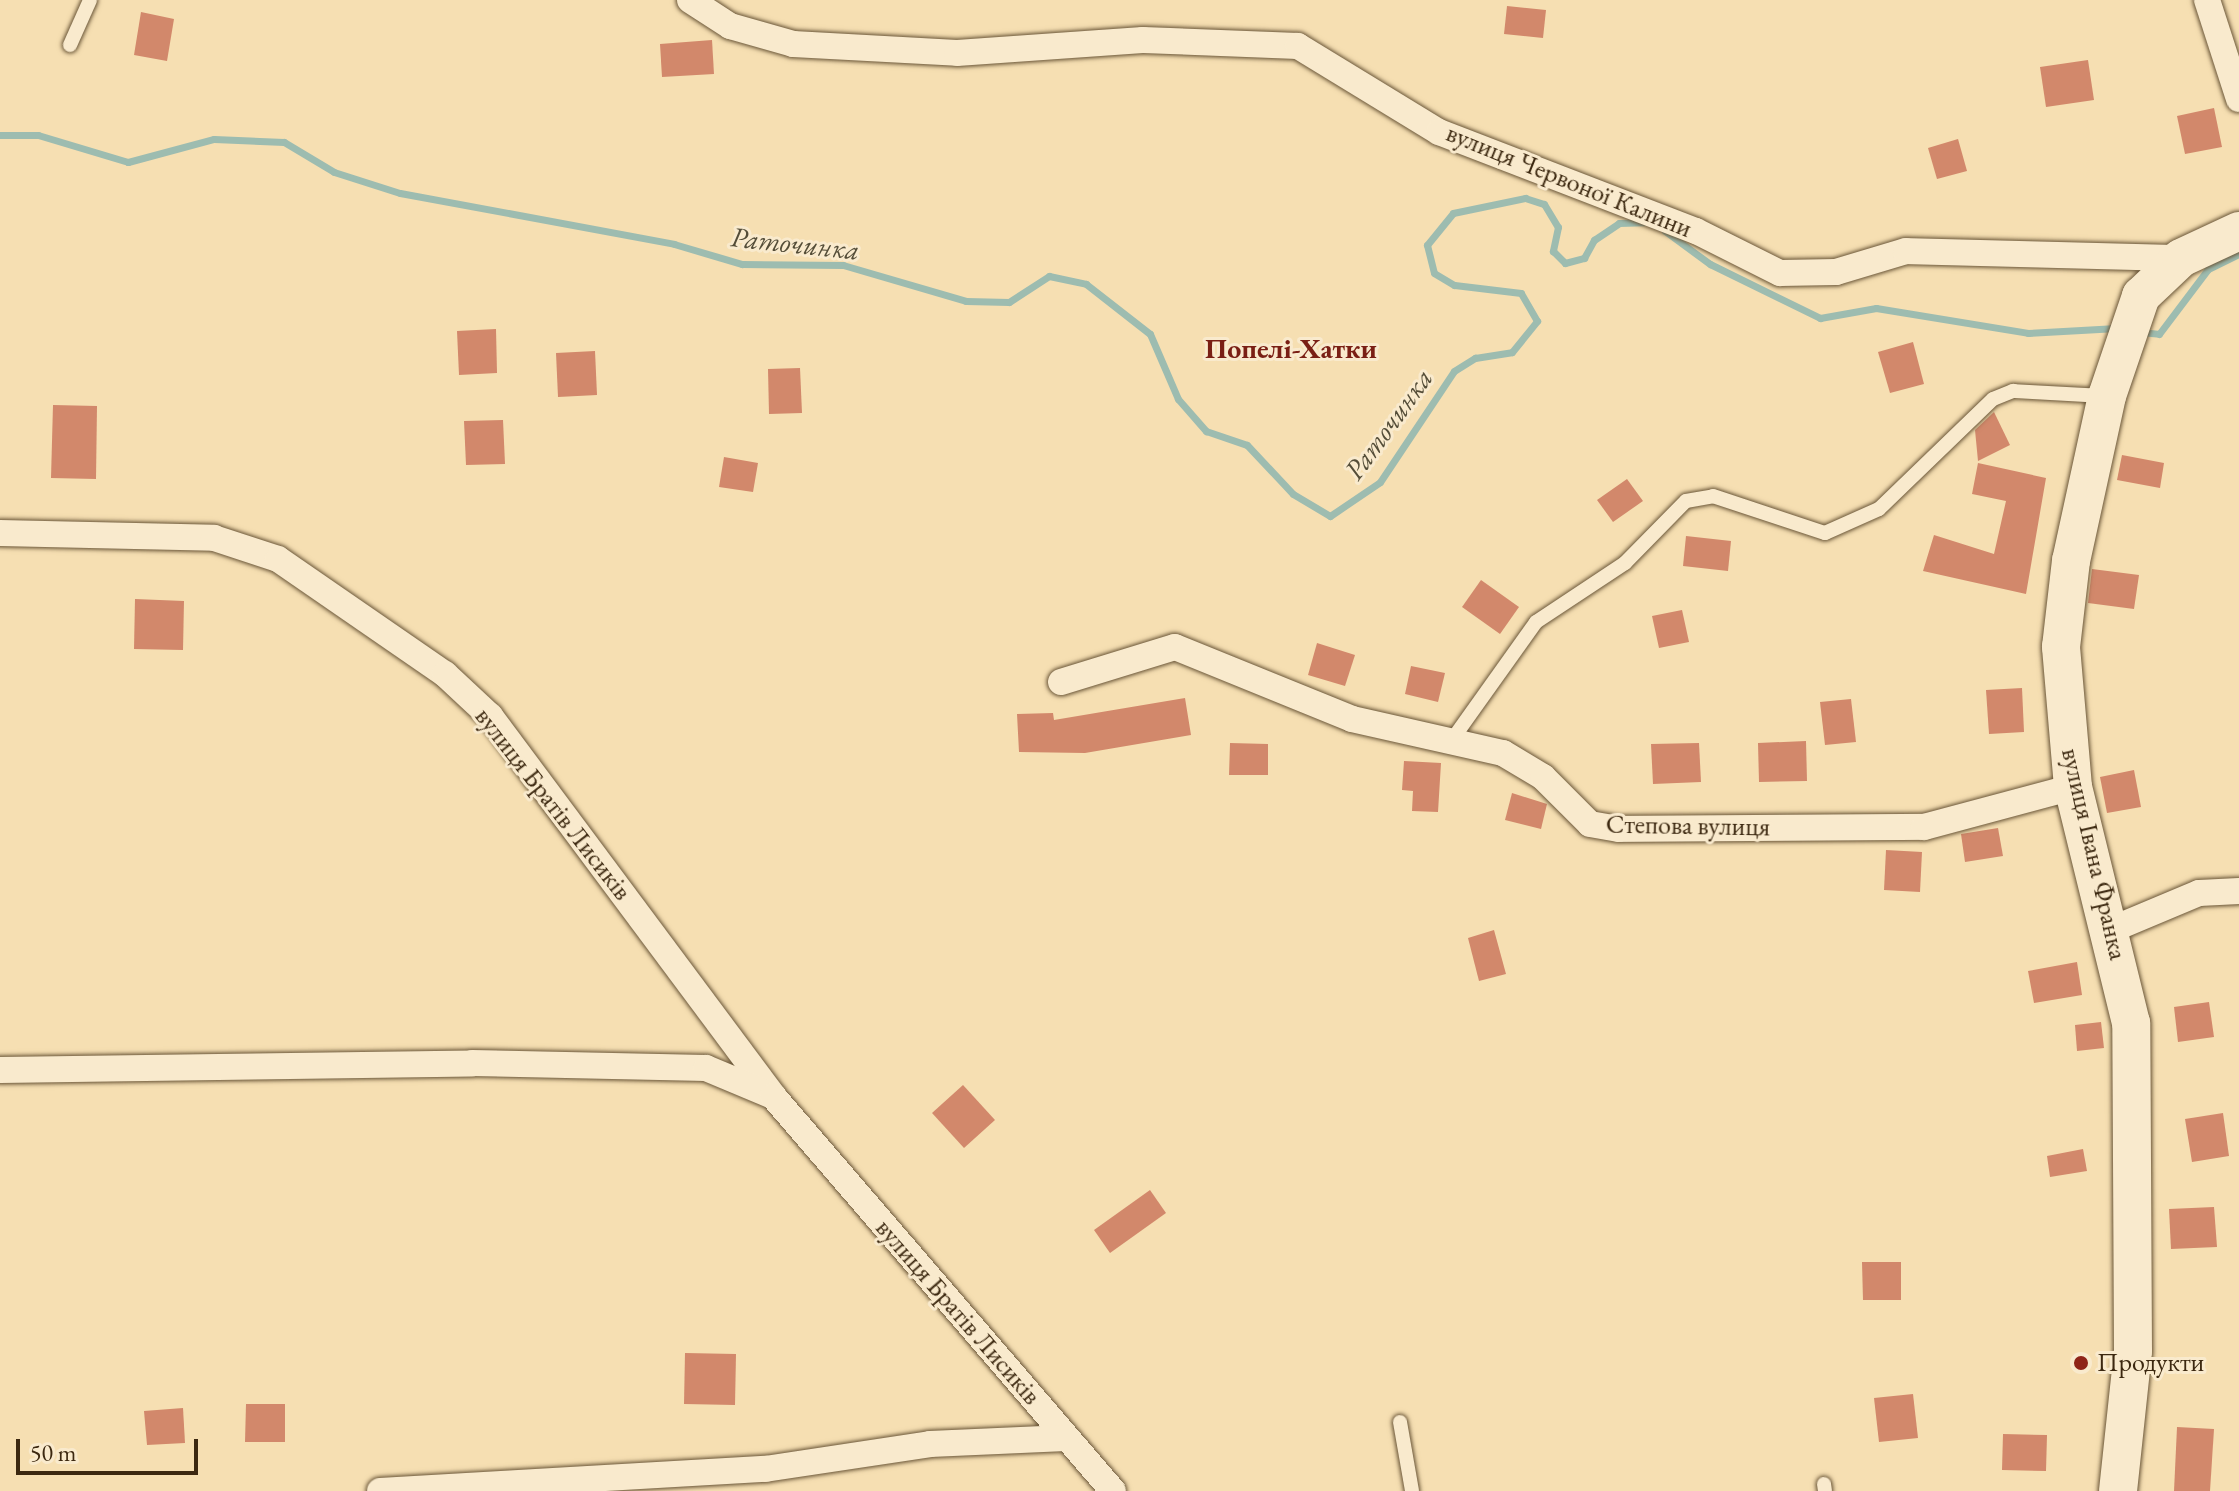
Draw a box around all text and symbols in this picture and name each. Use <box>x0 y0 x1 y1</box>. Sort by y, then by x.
street label: вулиця Червоної Калини <box>1442 117 1696 245</box>
water label: Раточинка <box>729 220 861 266</box>
district label: Попелі-Хатки <box>1205 331 1377 365</box>
water label: Раточинка <box>1336 362 1440 486</box>
street label: вулиця Братів Лисиків <box>468 702 638 906</box>
street label: вулиця Івана Франка <box>2054 745 2134 963</box>
street label: Степова вулиця <box>1606 809 1770 843</box>
street label: вулиця Братів Лисиків <box>869 1213 1047 1411</box>
place label: Продукти <box>2097 1347 2204 1379</box>
marker: Продукти <box>2072 1354 2090 1372</box>
scale bar <box>20 1423 202 1473</box>
text: 50 m <box>30 1437 77 1468</box>

